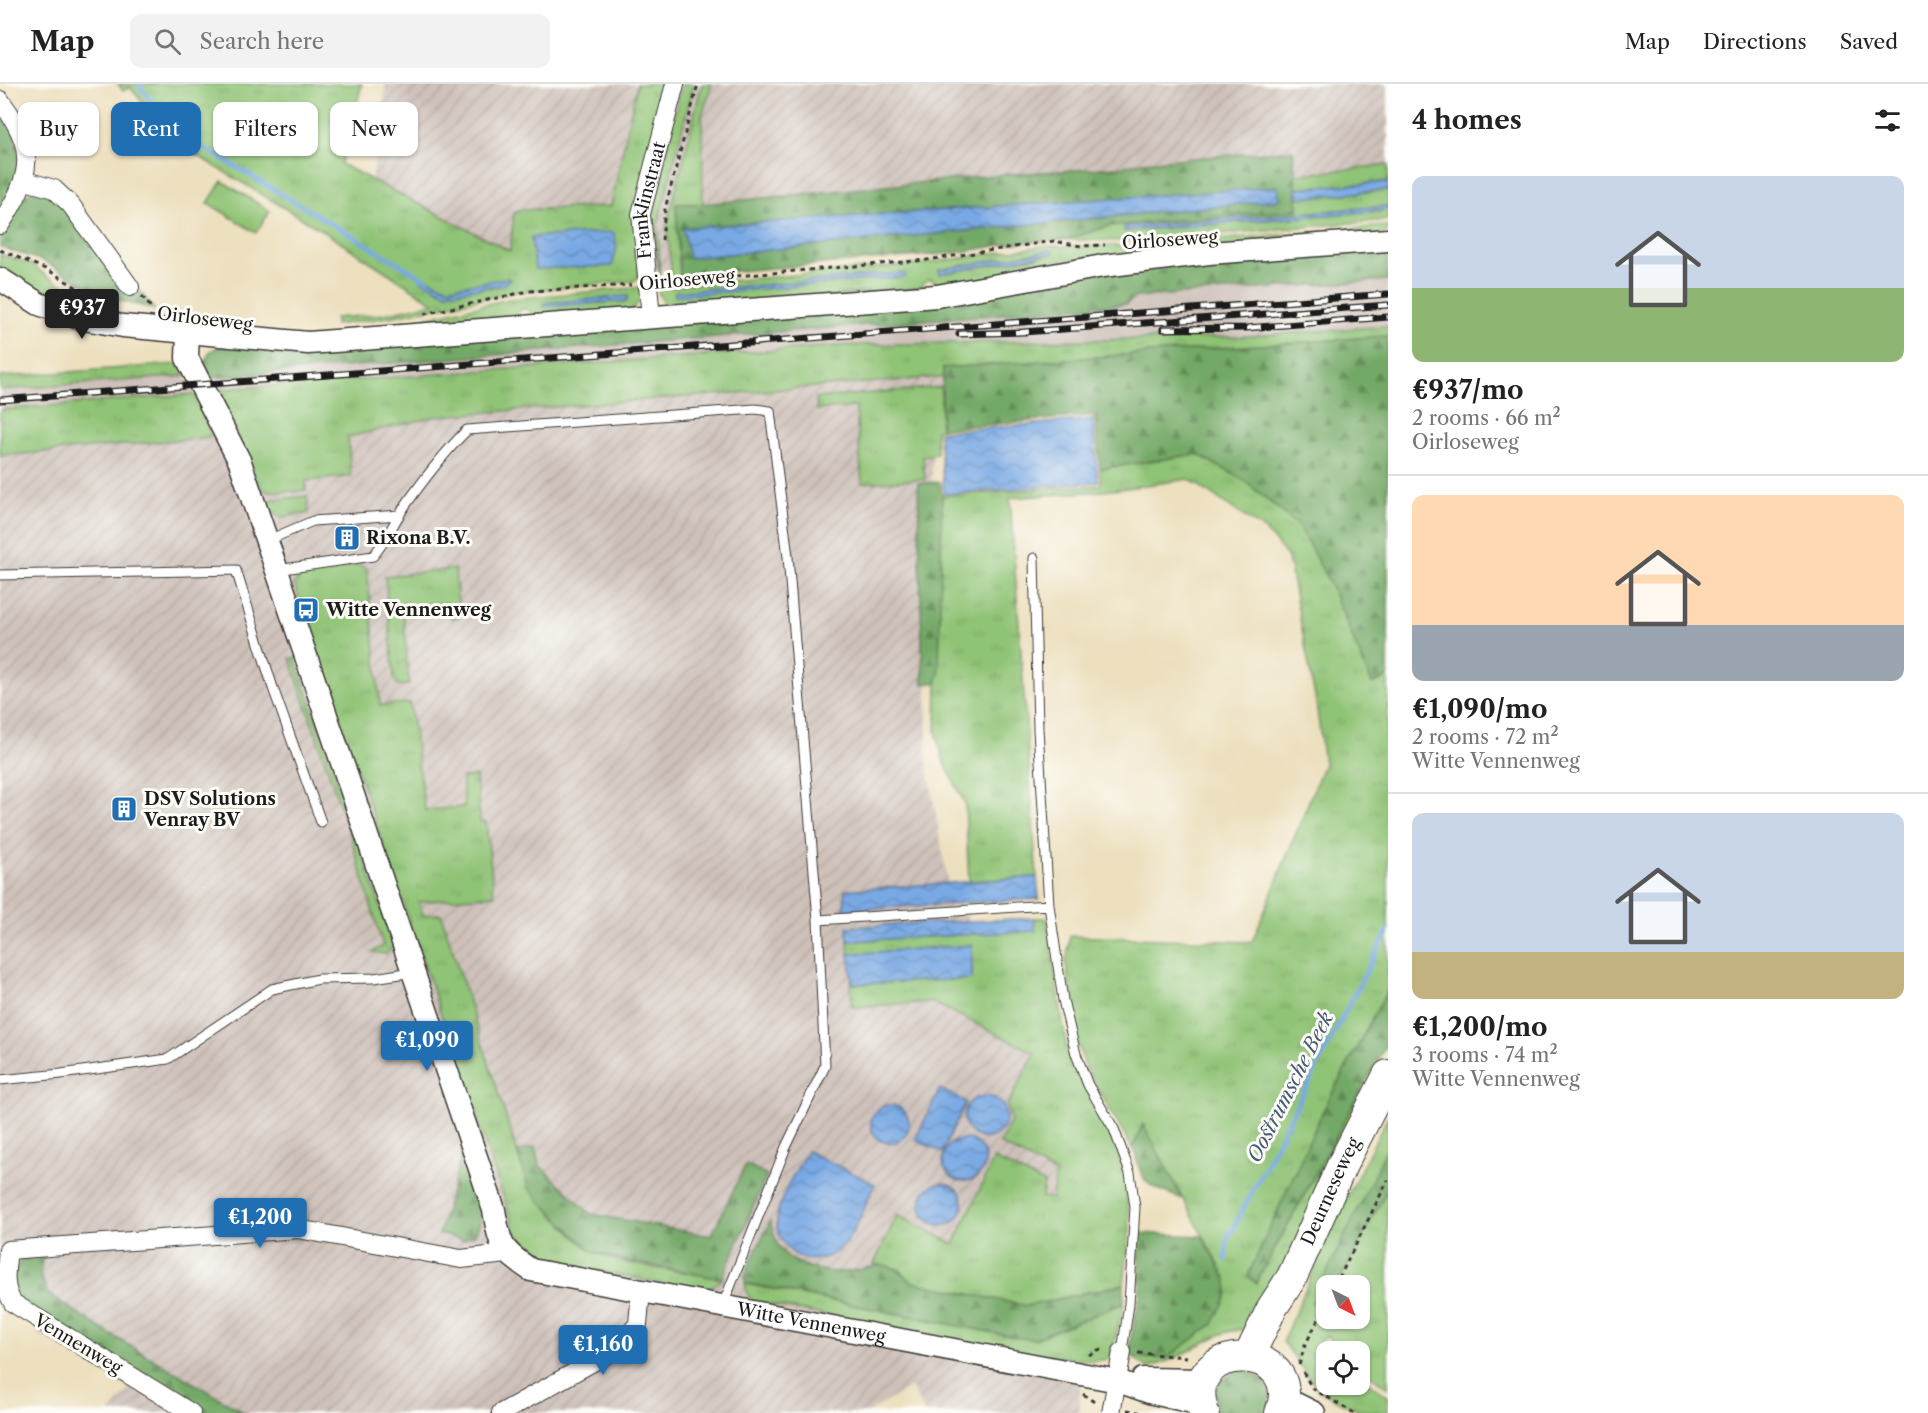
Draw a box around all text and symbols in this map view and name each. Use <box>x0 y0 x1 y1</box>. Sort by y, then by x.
search box <box>130 14 550 68</box>
text: Map <box>30 24 94 58</box>
icon: search <box>151 25 184 58</box>
text: Search here <box>199 28 324 55</box>
text: Map <box>1625 29 1670 54</box>
text: Directions <box>1703 29 1807 54</box>
text: Saved <box>1840 29 1898 54</box>
chip: Buy <box>18 102 99 156</box>
chip: Rent <box>111 102 201 156</box>
chip: Filters <box>213 102 318 156</box>
chip: New <box>330 102 418 156</box>
text: 4 homes <box>1412 104 1522 136</box>
icon: filters <box>1871 104 1904 137</box>
street label: Franklinstraat <box>629 139 671 260</box>
icon: home <box>1604 215 1712 323</box>
street label: Oirloseweg <box>1121 226 1219 254</box>
street label: Oirloseweg <box>638 265 736 295</box>
pin: €937 <box>46 289 118 340</box>
text: €937 <box>59 296 105 320</box>
street label: Oirloseweg <box>156 302 255 336</box>
text: €937/mo <box>1412 374 1524 406</box>
text: 2 rooms · 66 m² <box>1412 406 1561 430</box>
text: Oirloseweg <box>1412 430 1519 454</box>
building icon: Rixona B.V. <box>332 523 362 553</box>
place label: Rixona B.V. <box>366 527 470 549</box>
icon: home <box>1604 534 1712 642</box>
bus stop icon: Witte Vennenweg <box>291 595 321 625</box>
place label: Witte Vennenweg <box>325 599 492 621</box>
text: €1,090/mo <box>1412 693 1547 725</box>
text: 2 rooms · 72 m² <box>1412 725 1559 749</box>
text: Witte Vennenweg <box>1412 749 1580 773</box>
place label: DSV Solutions Venray BV <box>143 788 276 831</box>
building icon: DSV Solutions Venray BV <box>109 794 139 824</box>
icon: home <box>1604 852 1712 960</box>
water label: Oostrumsche Beek <box>1242 1007 1339 1166</box>
text: €1,200/mo <box>1412 1011 1548 1043</box>
pin: €1,090 <box>378 1021 476 1072</box>
text: €1,090 <box>395 1028 459 1052</box>
text: 3 rooms · 74 m² <box>1412 1043 1558 1067</box>
text: Witte Vennenweg <box>1412 1067 1580 1091</box>
street label: Deurneseweg <box>1297 1133 1365 1249</box>
pin: €1,200 <box>211 1198 309 1249</box>
text: €1,200 <box>228 1205 292 1229</box>
north arrow <box>1316 1275 1370 1329</box>
map controls <box>1316 1275 1370 1395</box>
street label: Witte Vennenweg <box>734 1298 888 1348</box>
street label: Vennenweg <box>29 1309 126 1379</box>
pin: €1,160 <box>554 1325 652 1376</box>
text: €1,160 <box>573 1332 633 1356</box>
button: locate <box>1316 1341 1370 1395</box>

